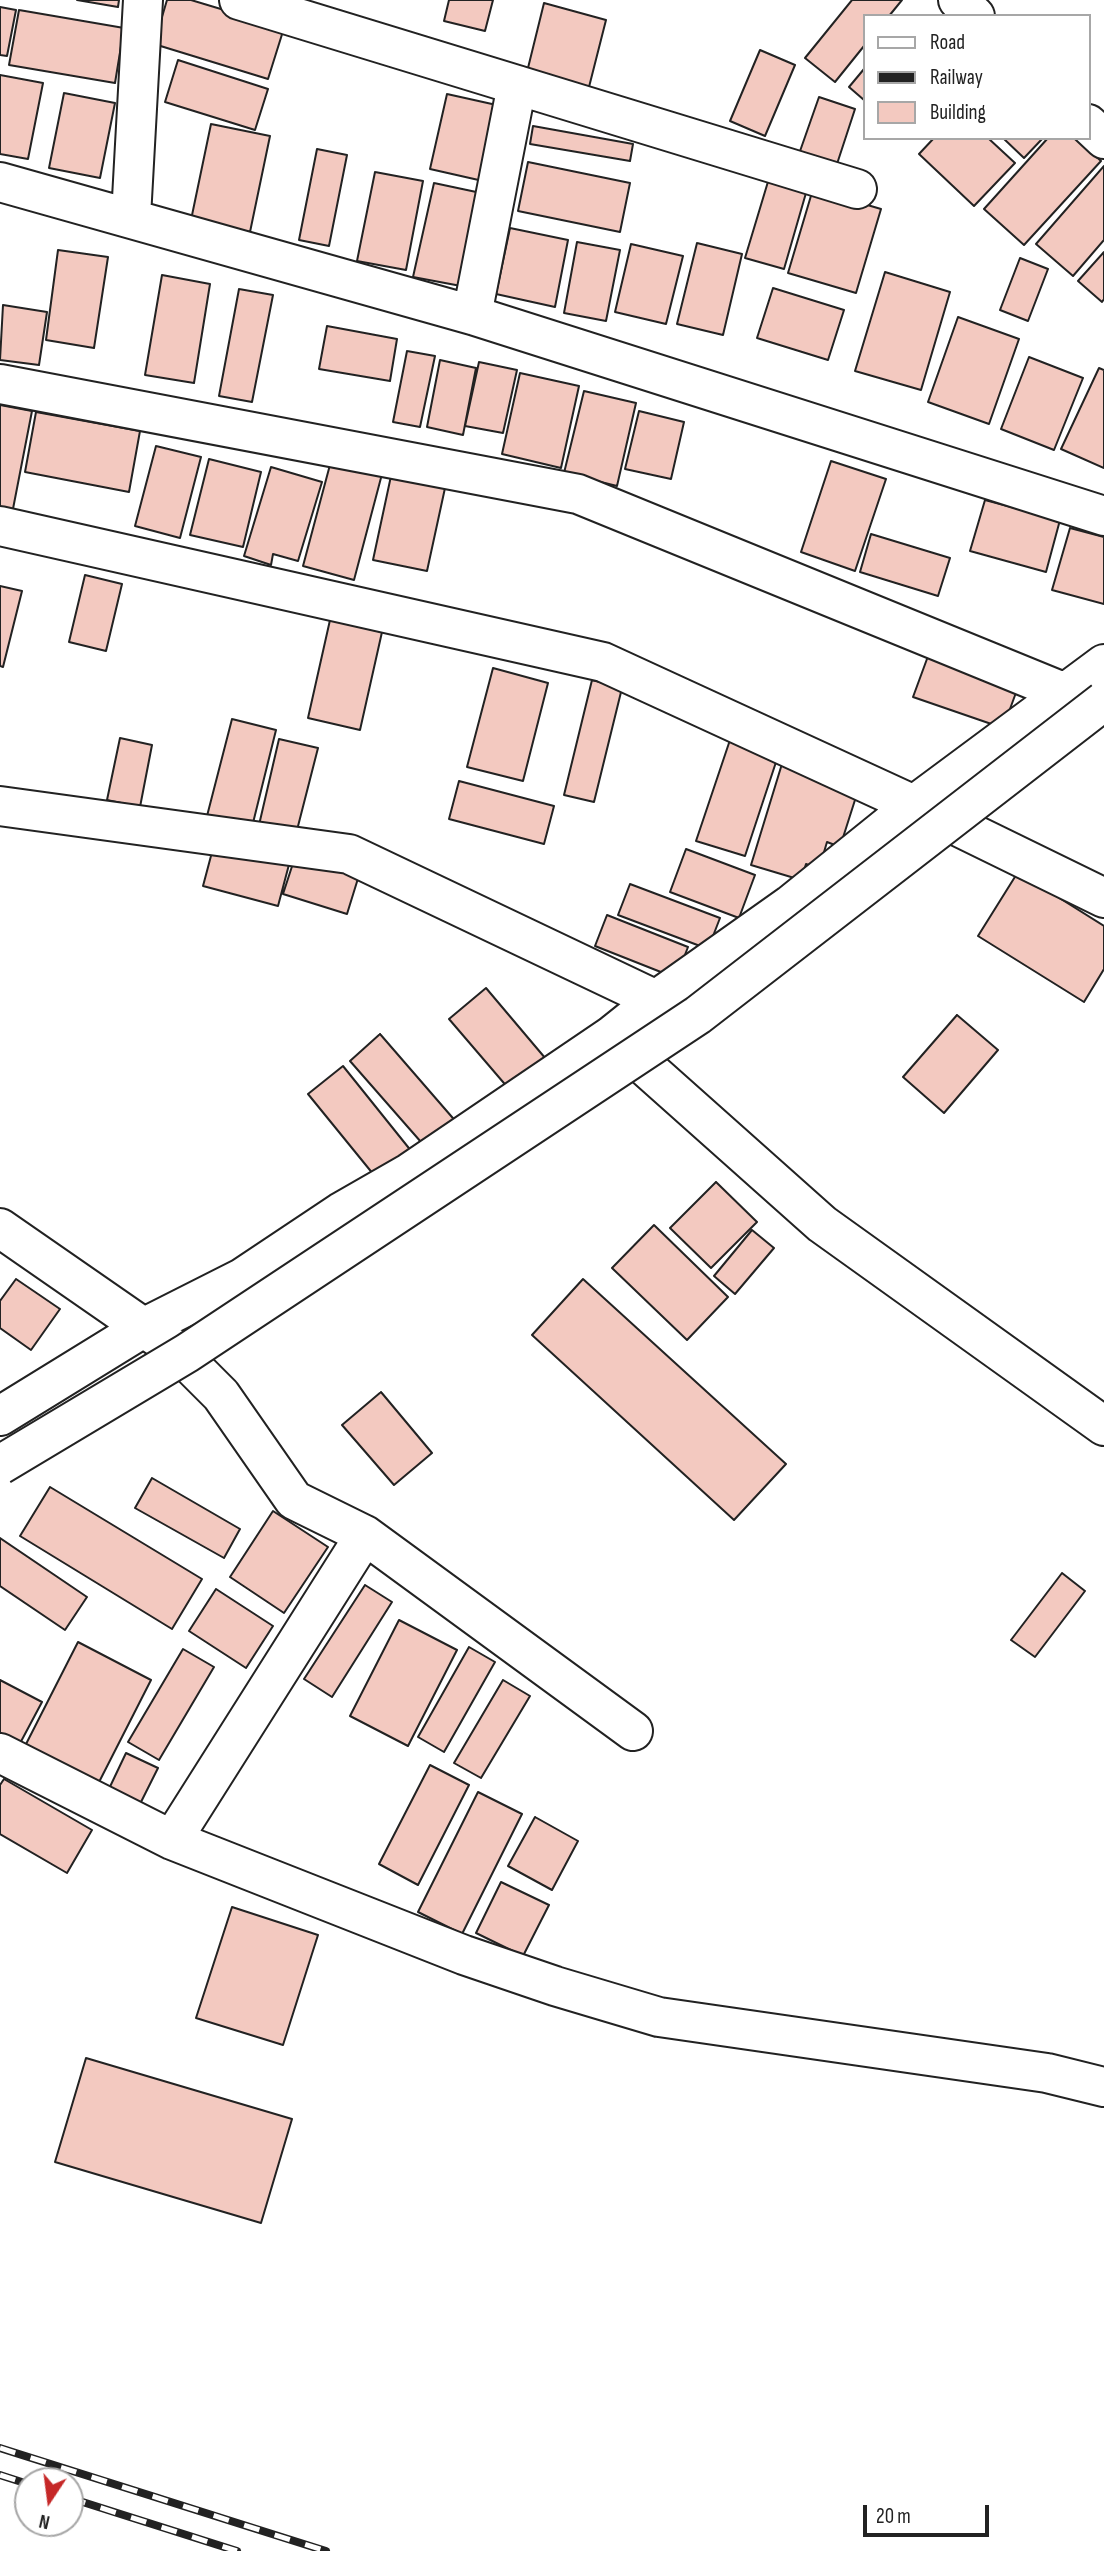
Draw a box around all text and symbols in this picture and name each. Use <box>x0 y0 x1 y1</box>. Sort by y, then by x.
legend <box>862 14 1090 140</box>
text: Road <box>930 30 965 55</box>
text: Railway <box>930 65 983 90</box>
text: Building <box>930 100 986 125</box>
north arrow <box>14 2467 84 2537</box>
scale bar <box>866 2492 992 2536</box>
text: 20 m <box>876 2504 911 2529</box>
text: N <box>37 2509 52 2533</box>

